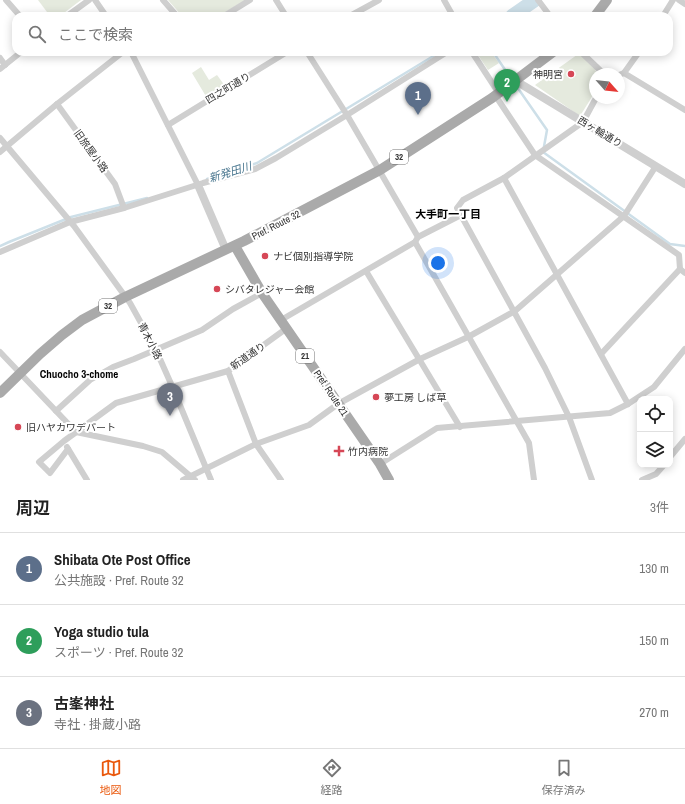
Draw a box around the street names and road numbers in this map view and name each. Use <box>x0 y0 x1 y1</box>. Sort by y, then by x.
street label: 四之町通り <box>203 70 253 106</box>
street label: 西ヶ輪通り <box>575 114 625 150</box>
street label: 旧旅屋小路 <box>71 127 111 175</box>
road number: 32 <box>390 150 408 164</box>
street label: Pref. Route 32 <box>249 207 303 243</box>
road number: 32 <box>99 299 117 313</box>
street label: 青木小路 <box>135 320 165 362</box>
street label: 新道通り <box>228 339 268 373</box>
road number: 21 <box>296 349 314 363</box>
street label: Pref. Route 21 <box>311 367 351 419</box>

